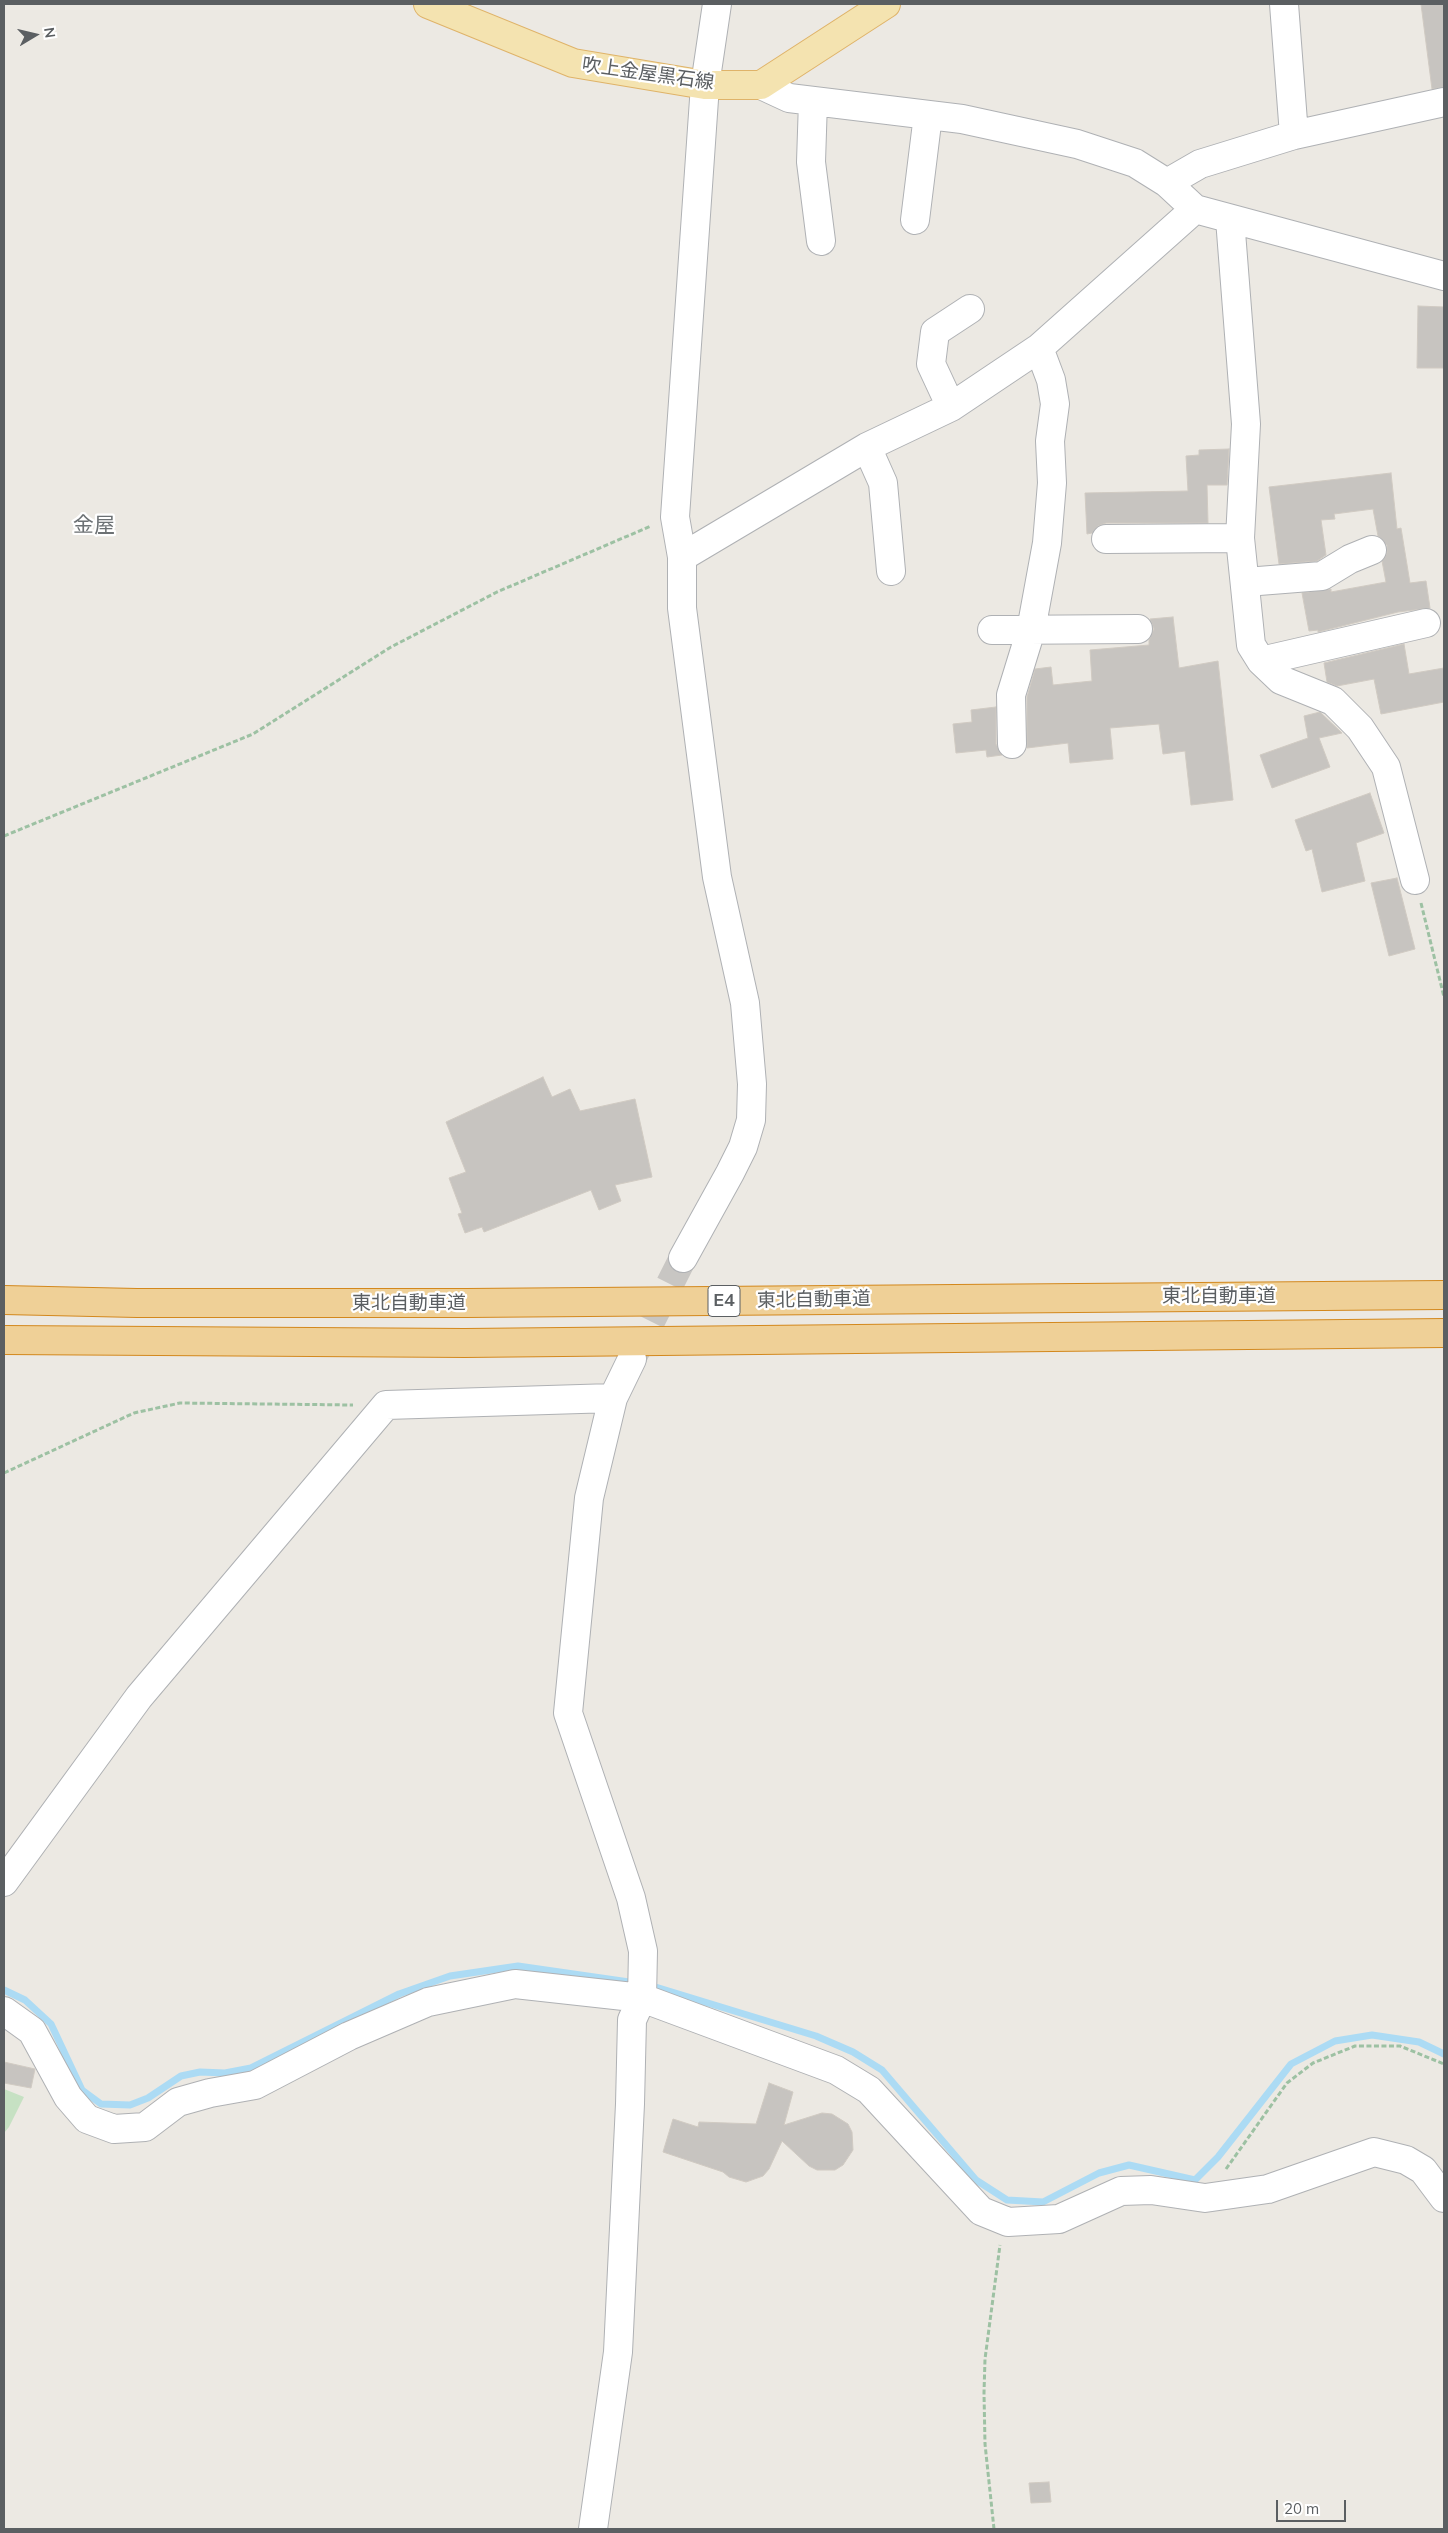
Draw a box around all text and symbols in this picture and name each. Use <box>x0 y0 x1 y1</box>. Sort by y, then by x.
north arrow <box>10 10 60 60</box>
text: N <box>40 26 60 39</box>
street label: 吹上金屋黒石線 <box>581 53 715 95</box>
district label: 金屋 <box>73 513 115 539</box>
road number: E4 <box>708 1285 740 1316</box>
street label: 東北自動車道 <box>1162 1285 1276 1307</box>
street label: 東北自動車道 <box>757 1288 871 1312</box>
street label: 東北自動車道 <box>352 1292 466 1314</box>
scale bar <box>1278 2490 1348 2522</box>
text: 20 m <box>1284 2499 1319 2518</box>

